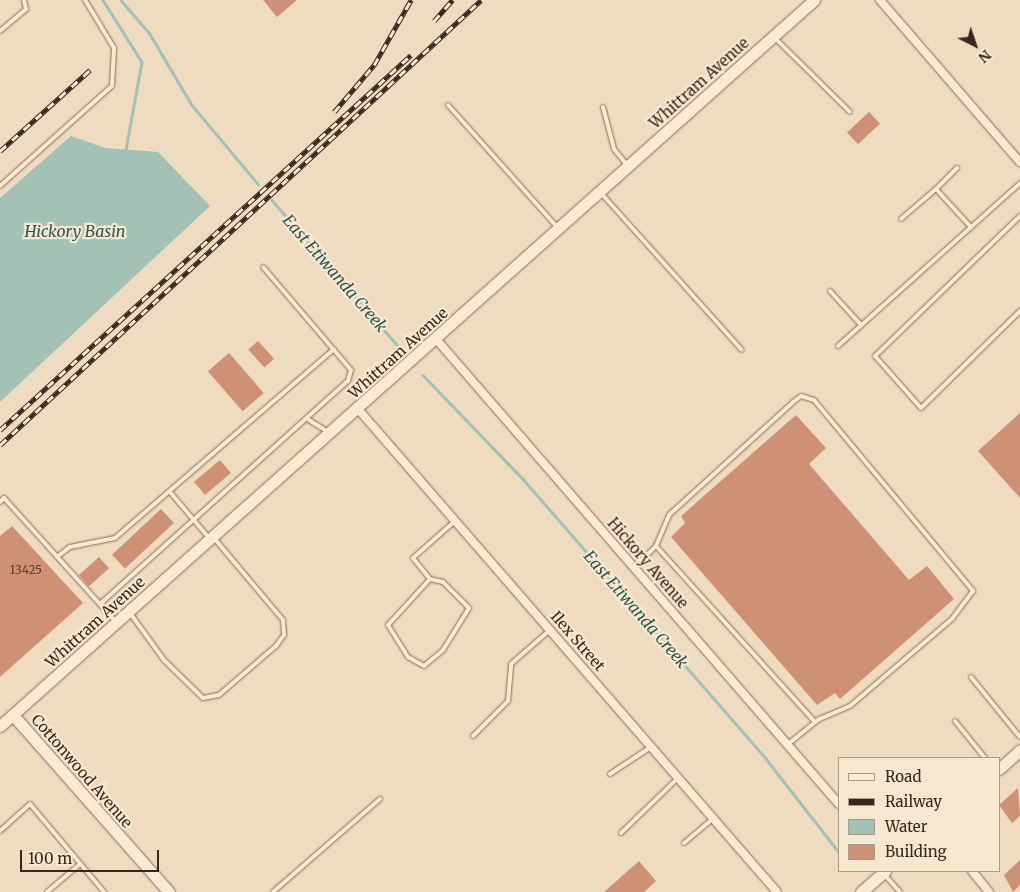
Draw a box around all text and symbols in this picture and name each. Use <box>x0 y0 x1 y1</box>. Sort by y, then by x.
north arrow <box>950 20 1000 70</box>
street label: Whittram Avenue <box>646 34 752 132</box>
text: N <box>975 46 995 67</box>
water label: East Etiwanda Creek <box>279 210 391 336</box>
water label: Hickory Basin <box>24 221 126 241</box>
street label: Whittram Avenue <box>345 304 451 402</box>
street label: Hickory Avenue <box>604 514 692 612</box>
water label: East Etiwanda Creek <box>580 546 692 672</box>
house number: 13425 <box>10 563 42 577</box>
street label: Whittram Avenue <box>42 573 148 671</box>
street label: Ilex Street <box>547 607 609 675</box>
street label: Cottonwood Avenue <box>28 711 136 831</box>
legend <box>838 757 1000 872</box>
text: Road <box>885 767 921 786</box>
text: Railway <box>885 792 942 811</box>
text: Water <box>885 817 927 836</box>
scale bar <box>22 840 161 872</box>
text: Building <box>885 842 947 861</box>
text: 100 m <box>28 849 72 868</box>

